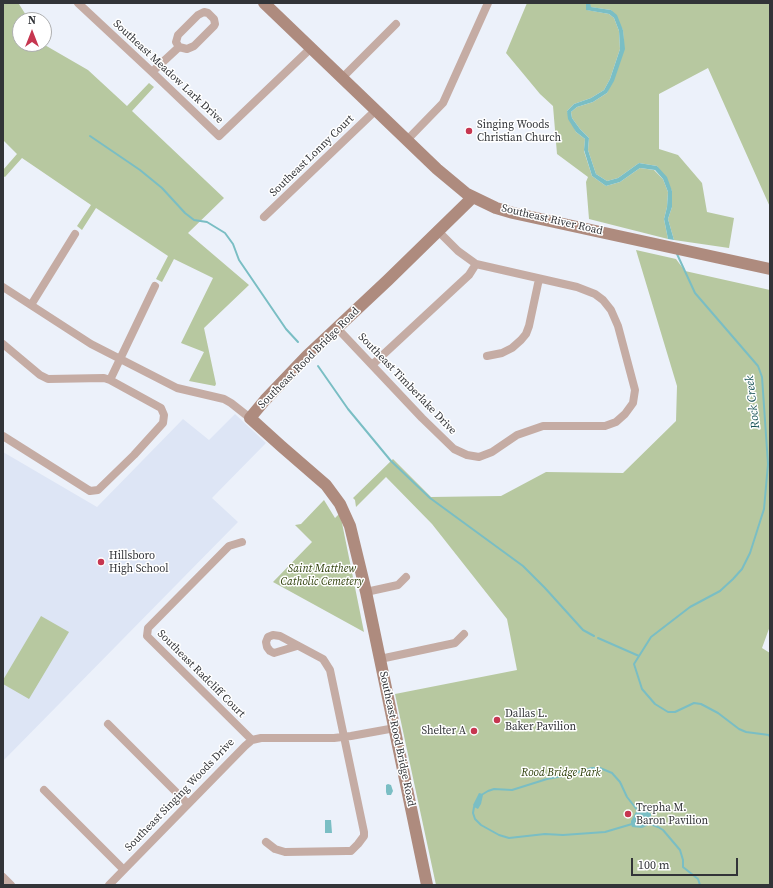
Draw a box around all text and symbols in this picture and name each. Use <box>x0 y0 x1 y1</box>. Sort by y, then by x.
north arrow <box>12 12 52 52</box>
text: N <box>28 13 36 28</box>
street label: Southeast Meadow Lark Drive <box>110 17 226 127</box>
street label: Southeast Lonny Court <box>267 112 357 200</box>
place label: Singing Woods Christian Church <box>477 118 561 144</box>
marker: Singing Woods Christian Church <box>464 126 474 136</box>
street label: Southeast River Road <box>500 202 604 238</box>
street label: Southeast Rood Bridge Road <box>256 305 362 411</box>
street label: Southeast Timberlake Drive <box>355 331 459 437</box>
water label: Rock Creek <box>743 375 763 429</box>
place label: Hillsboro High School <box>109 549 168 575</box>
marker: Hillsboro High School <box>96 557 106 567</box>
park label: Saint Matthew Catholic Cemetery <box>281 562 363 588</box>
street label: Southeast Radcliff Court <box>154 627 248 721</box>
street label: Southeast Rood Bridge Road <box>376 670 418 808</box>
place label: Dallas L. Baker Pavilion <box>505 707 576 733</box>
marker: Dallas L. Baker Pavilion <box>492 715 502 725</box>
place label: Shelter A <box>421 724 466 738</box>
marker: Shelter A <box>469 726 479 736</box>
street label: Southeast Singing Woods Drive <box>123 736 237 854</box>
park label: Rood Bridge Park <box>521 766 601 780</box>
place label: Trepha M. Baron Pavilion <box>636 801 708 827</box>
marker: Trepha M. Baron Pavilion <box>623 809 633 819</box>
scale bar <box>633 850 740 876</box>
text: 100 m <box>638 857 670 873</box>

